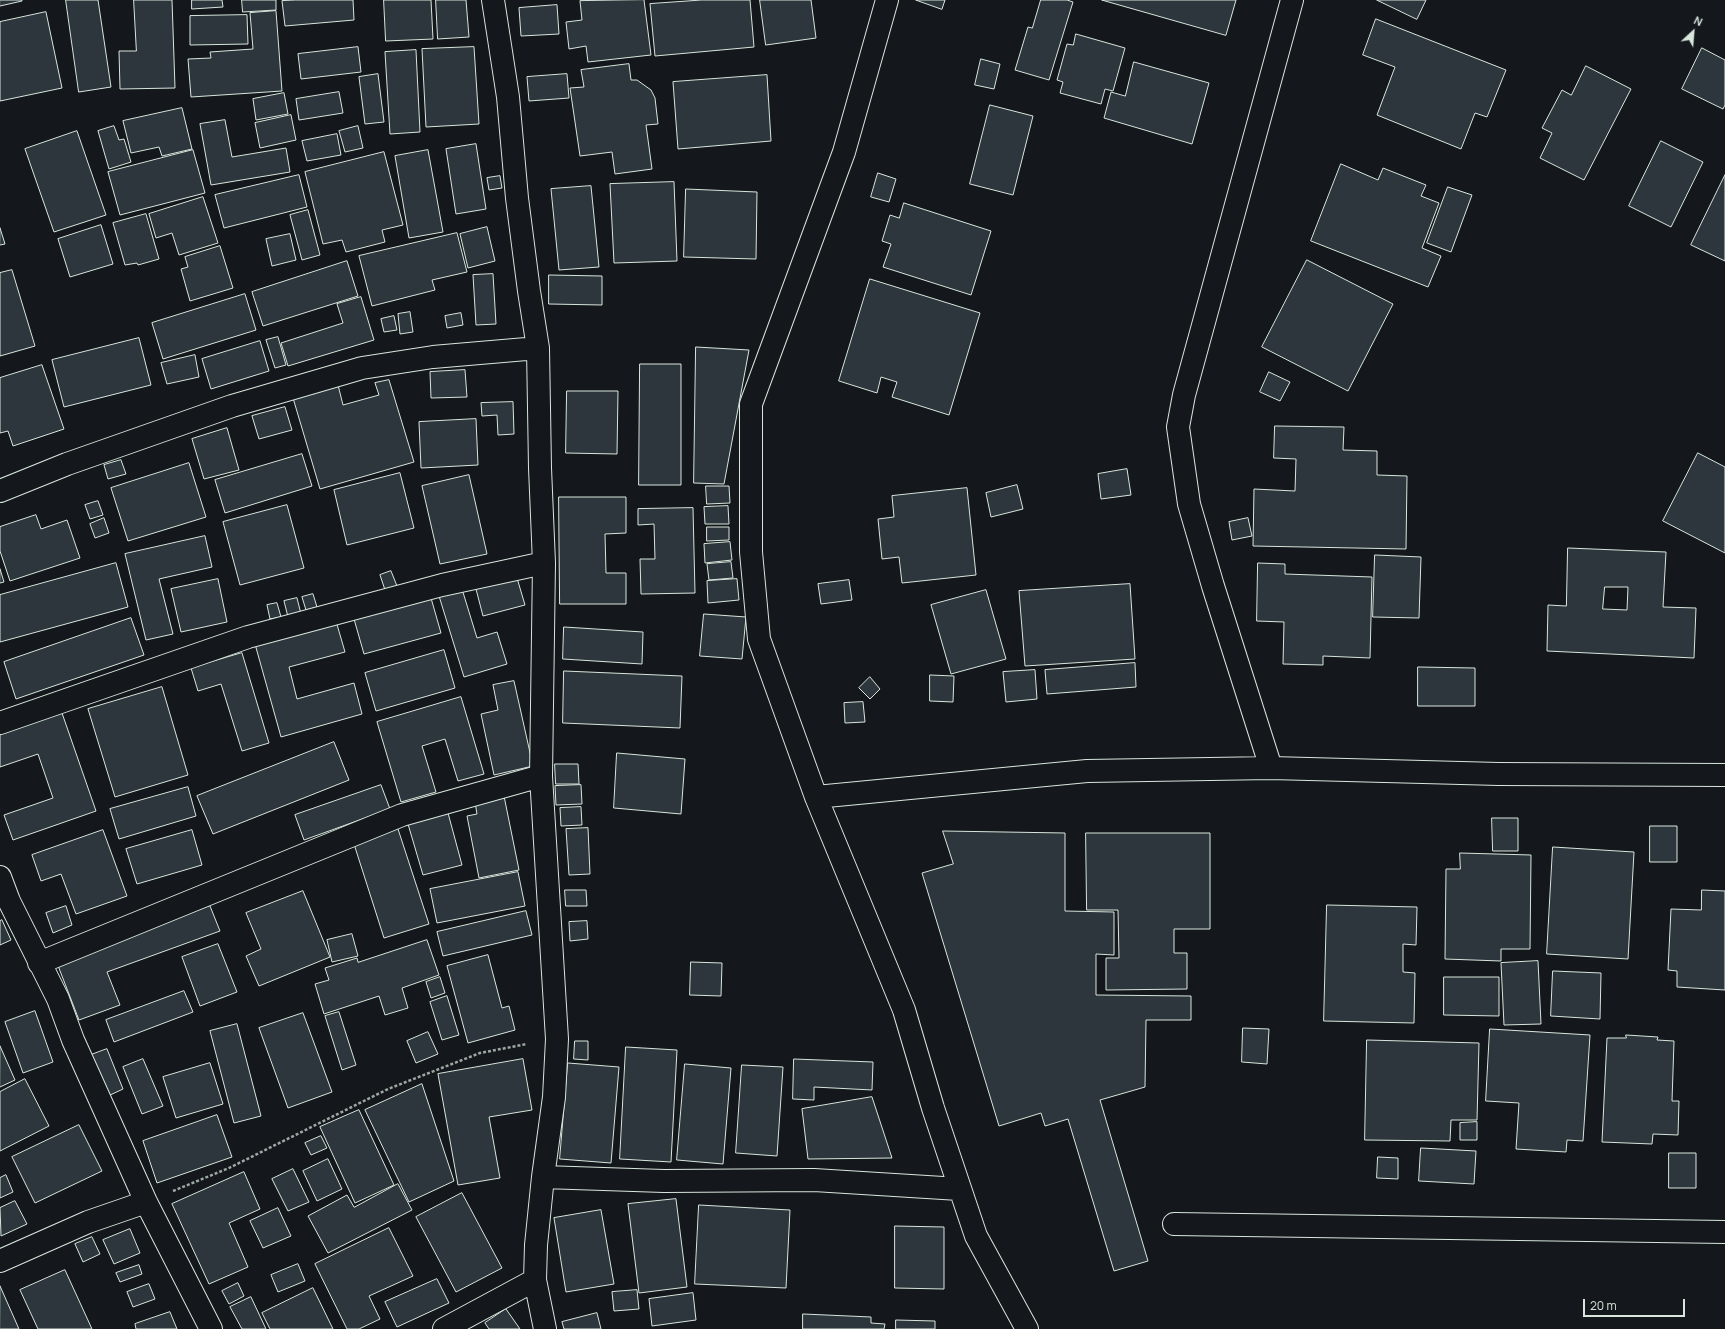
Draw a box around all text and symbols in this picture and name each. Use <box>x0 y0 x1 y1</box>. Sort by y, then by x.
north arrow <box>1673 12 1713 52</box>
text: N <box>1692 12 1705 29</box>
scale bar <box>1585 1291 1687 1317</box>
text: 20 m <box>1590 1297 1617 1314</box>

